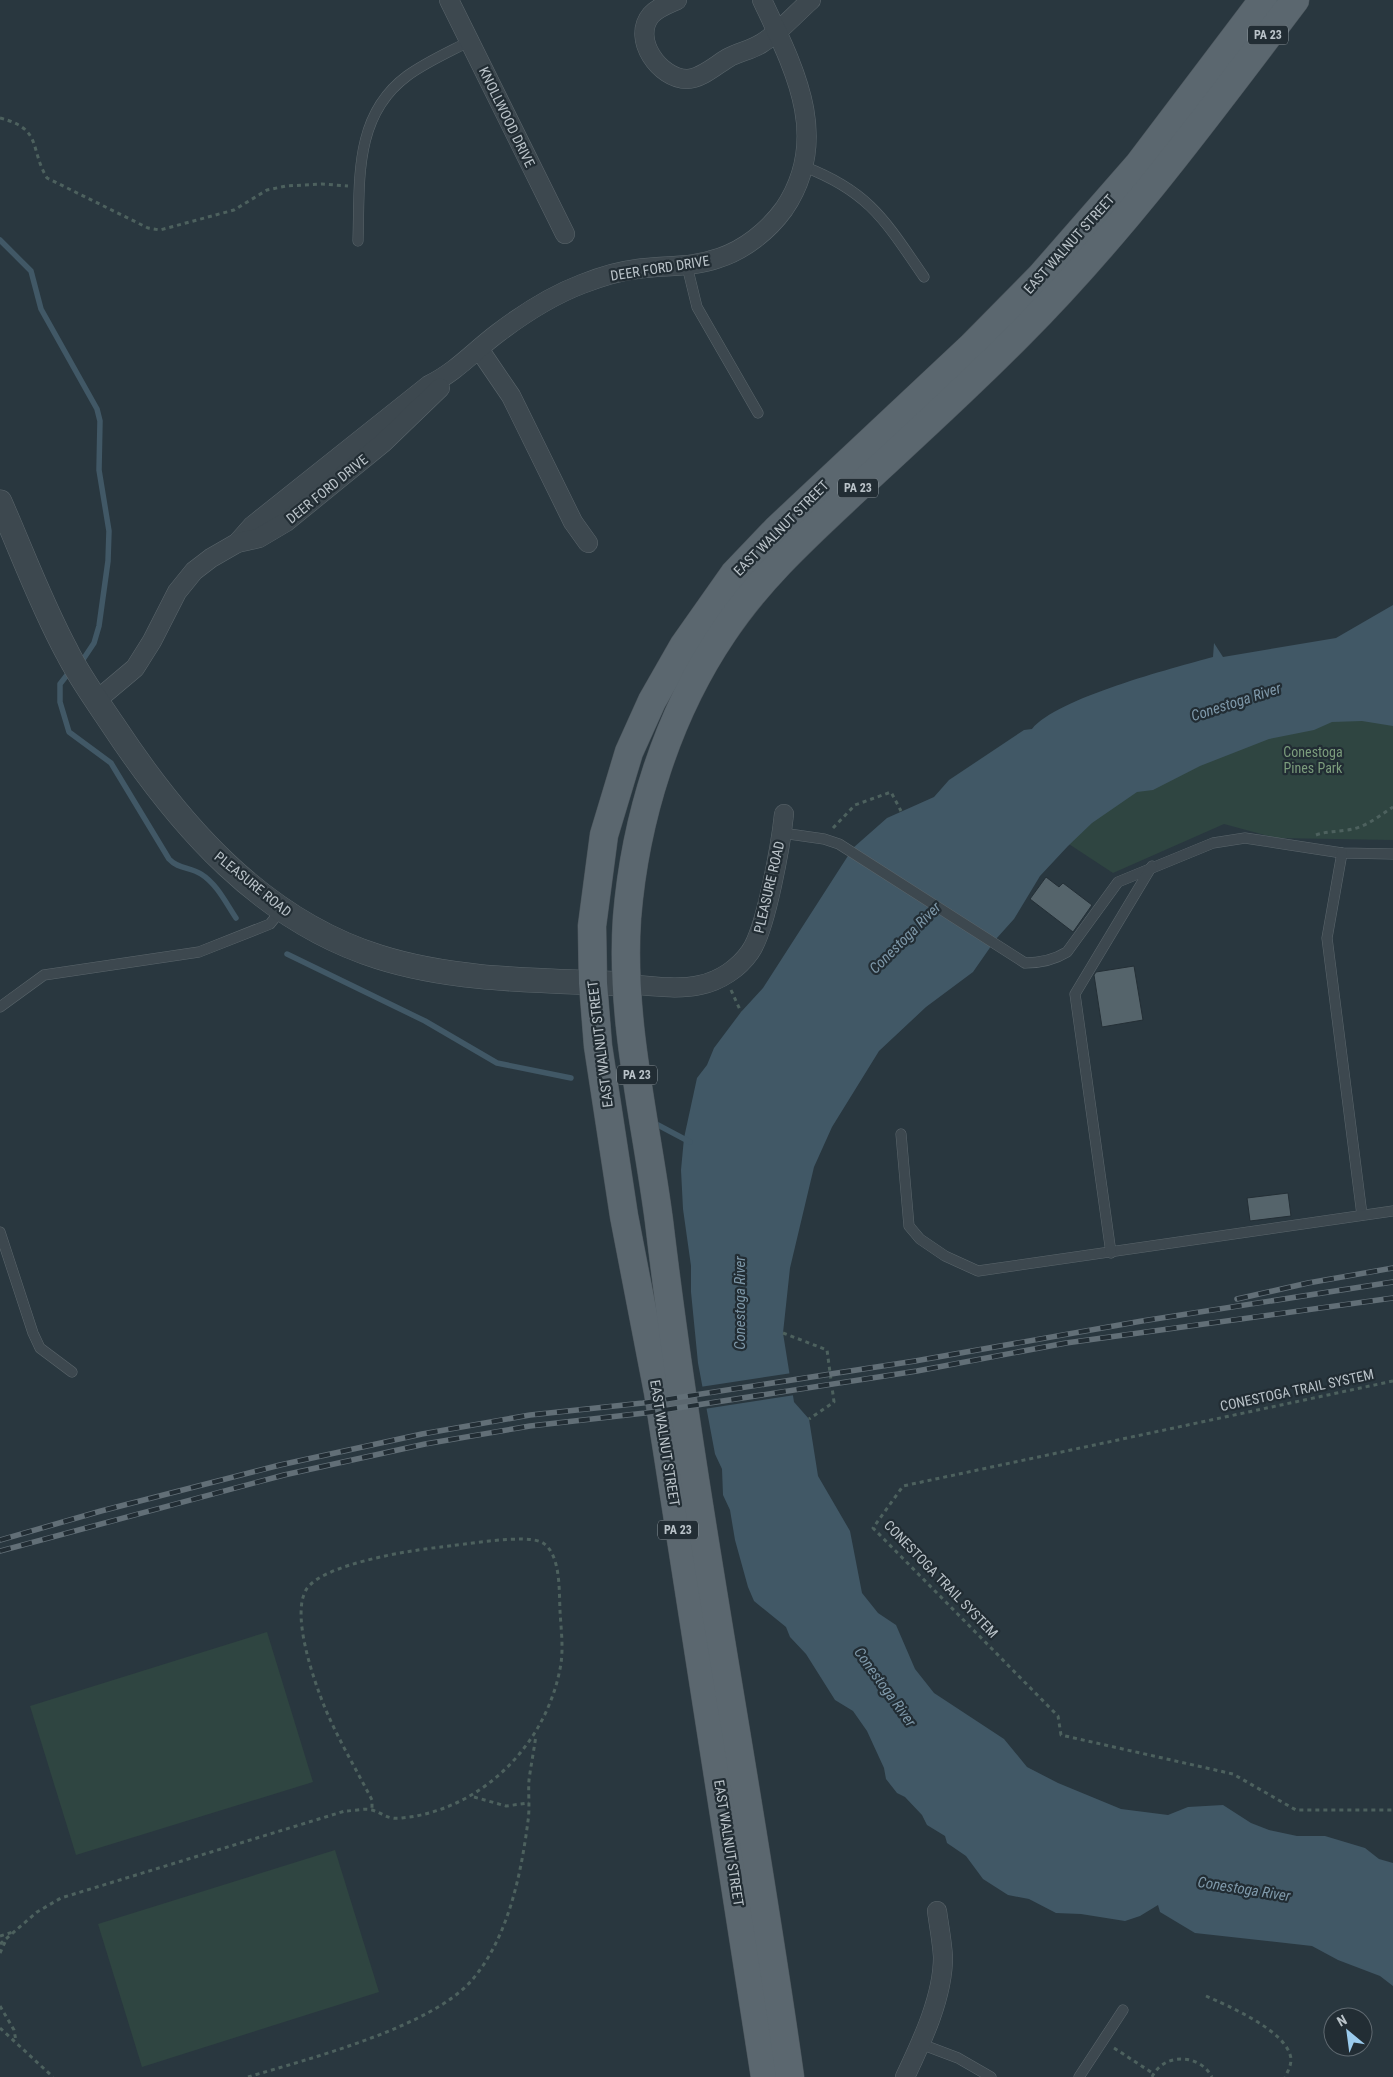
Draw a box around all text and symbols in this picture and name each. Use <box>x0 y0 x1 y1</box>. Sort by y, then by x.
road number: PA 23 <box>1248 26 1288 44</box>
street label: KNOLLWOOD DRIVE <box>476 64 538 170</box>
street label: EAST WALNUT STREET <box>1020 191 1118 297</box>
street label: DEER FORD DRIVE <box>609 252 711 284</box>
street label: DEER FORD DRIVE <box>283 451 371 527</box>
street label: EAST WALNUT STREET <box>730 477 832 579</box>
road number: PA 23 <box>838 478 878 498</box>
water label: Conestoga River <box>1189 679 1284 725</box>
park label: Conestoga Pines Park <box>1283 744 1343 776</box>
street label: PLEASURE ROAD <box>751 839 787 935</box>
street label: PLEASURE ROAD <box>211 848 295 920</box>
water label: Conestoga River <box>866 898 945 977</box>
street label: EAST WALNUT STREET <box>584 980 616 1108</box>
road number: PA 23 <box>617 1066 657 1084</box>
water label: Conestoga River <box>731 1256 749 1350</box>
street label: CONESTOGA TRAIL SYSTEM <box>1219 1366 1375 1414</box>
street label: EAST WALNUT STREET <box>647 1379 683 1507</box>
street label: CONESTOGA TRAIL SYSTEM <box>881 1517 1001 1641</box>
road number: PA 23 <box>658 1520 698 1540</box>
water label: Conestoga River <box>850 1644 920 1731</box>
street label: EAST WALNUT STREET <box>711 1779 747 1907</box>
water label: Conestoga River <box>1196 1873 1292 1905</box>
north arrow <box>1323 2007 1373 2057</box>
text: N <box>1334 2012 1349 2030</box>

